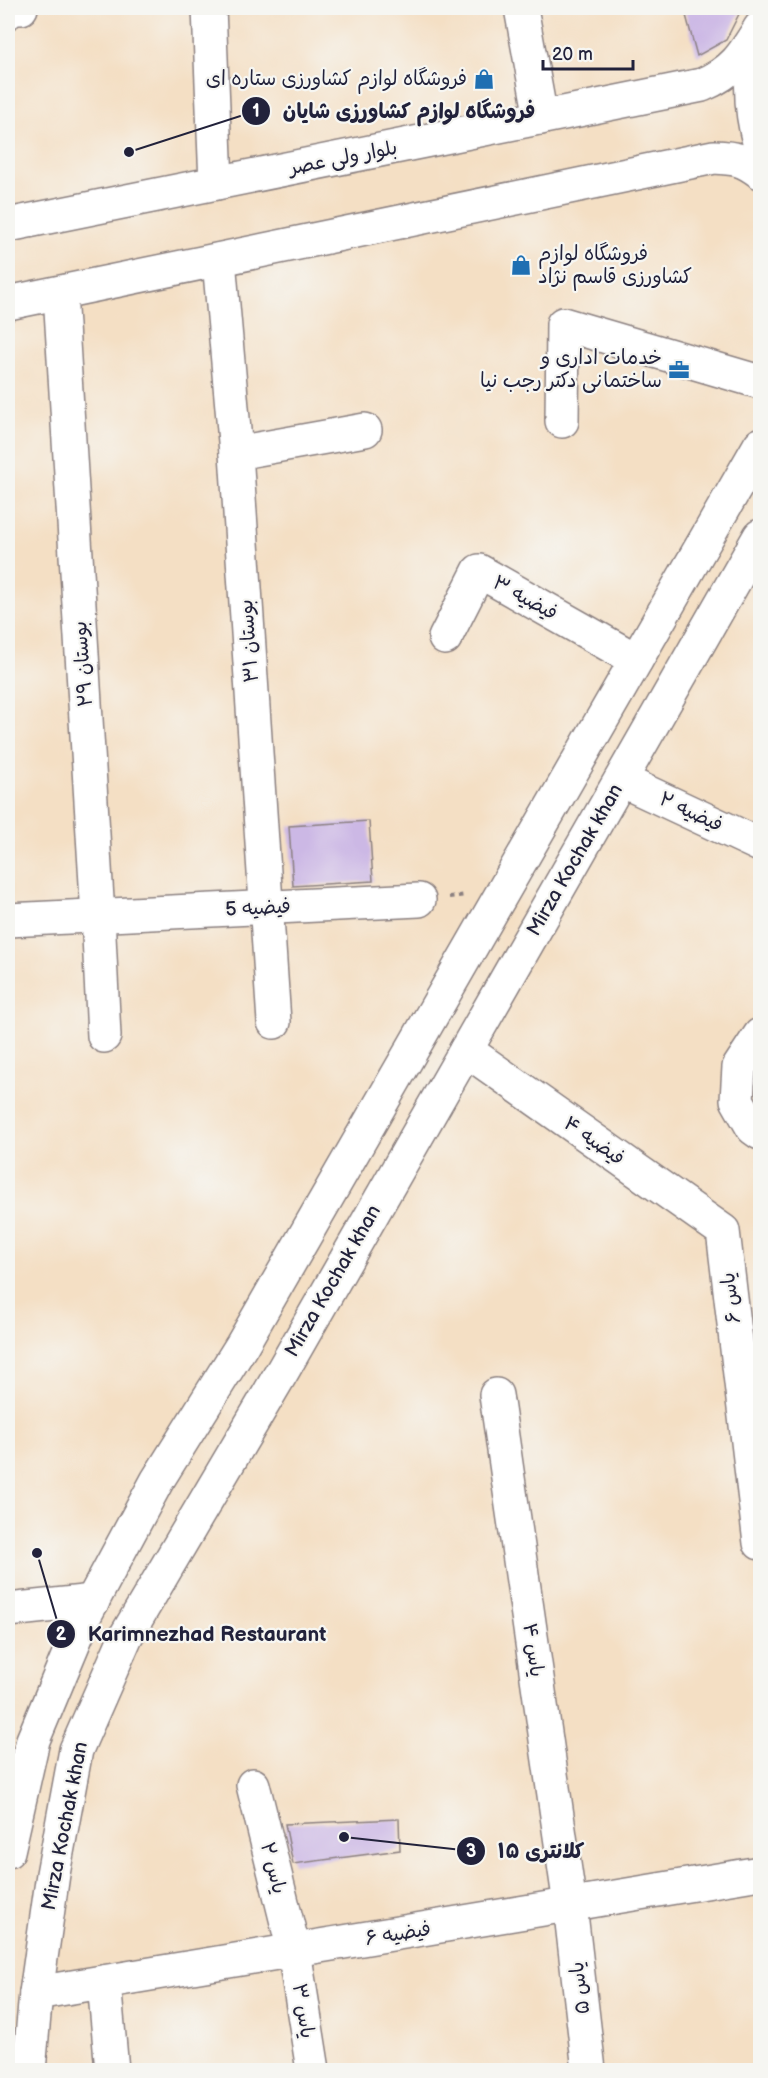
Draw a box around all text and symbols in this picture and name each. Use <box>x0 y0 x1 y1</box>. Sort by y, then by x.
scale bar <box>543 33 633 71</box>
text: 20 m <box>552 44 593 65</box>
place label: فروشگاه لوازم کشاورزی ستاره ای <box>206 67 467 94</box>
shop icon: فروشگاه لوازم کشاورزی ستاره ای <box>472 67 496 91</box>
callout: فروشگاه لوازم کشاورزی شایان <box>241 92 547 131</box>
text: فروشگاه لوازم کشاورزی شایان <box>283 98 535 127</box>
text: 1 <box>252 101 260 122</box>
street label: بلوار ولی عصر <box>285 136 399 181</box>
place label: فروشگاه لوازم کشاورزی قاسم نژاد <box>538 242 692 291</box>
shop icon: فروشگاه لوازم کشاورزی قاسم نژاد <box>509 253 533 277</box>
place label: خدمات اداری و ساختمانی دکتر رجب نیا <box>480 346 662 393</box>
office icon: خدمات اداری و ساختمانی دکتر رجب نیا <box>667 358 691 382</box>
street label: فیضیه ۳ <box>488 570 562 626</box>
street label: بوستان ۳۱ <box>234 598 264 684</box>
street label: بوستان ۲۹ <box>68 620 98 708</box>
street label: Mirza Kochak khan <box>522 780 628 940</box>
street label: فیضیه ۲ <box>655 787 727 837</box>
street label: فیضیه 5 <box>225 894 291 922</box>
street label: فیضیه ۴ <box>559 1111 629 1171</box>
street label: Mirza Kochak khan <box>280 1201 386 1361</box>
street label: یاس ۶ <box>716 1271 746 1325</box>
callout: Karimnezhad Restaurant <box>46 1614 338 1653</box>
text: Karimnezhad Restaurant <box>88 1622 326 1647</box>
street label: یاس ۴ <box>517 1622 549 1678</box>
text: 2 <box>56 1624 67 1645</box>
street label: Mirza Kochak khan <box>37 1740 93 1912</box>
callout: کلانتری ۱۵ <box>456 1831 596 1870</box>
text: کلانتری ۱۵ <box>498 1839 585 1864</box>
street label: یاس ۲ <box>255 1840 291 1896</box>
text: 3 <box>466 1841 476 1862</box>
street label: فیضیه ۶ <box>363 1917 433 1951</box>
street label: یاس ۵ <box>565 1960 595 2016</box>
street label: یاس ۳ <box>287 1982 319 2040</box>

